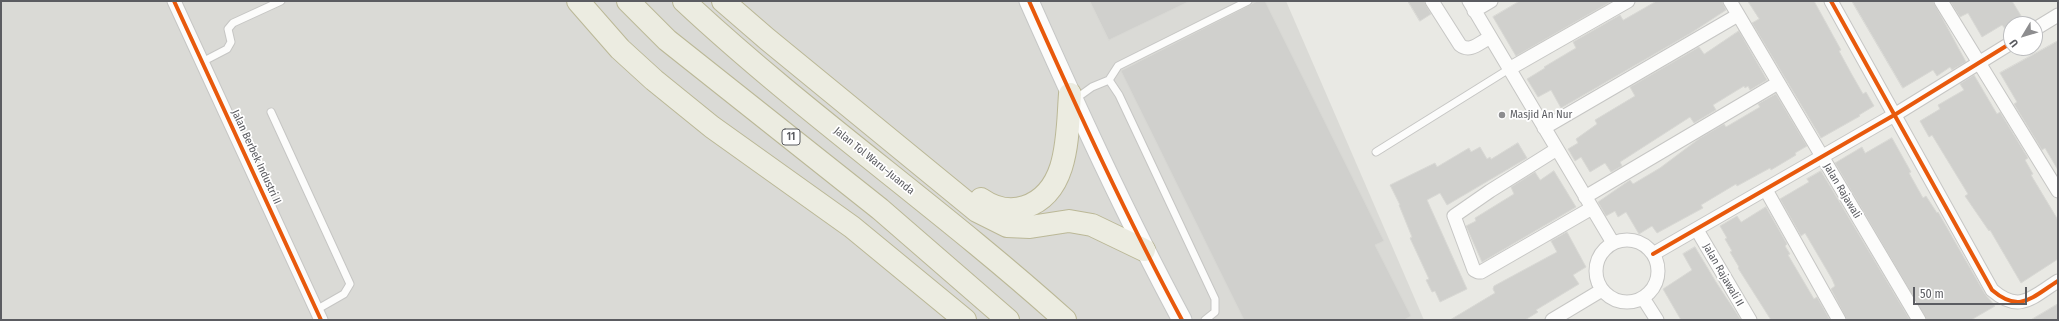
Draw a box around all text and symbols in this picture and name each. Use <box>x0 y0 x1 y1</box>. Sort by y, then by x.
north arrow <box>2003 16 2043 56</box>
text: U <box>2007 37 2021 50</box>
street label: Jalan Berbek Industri II <box>228 108 284 206</box>
place label: Masjid An Nur <box>1510 108 1572 122</box>
marker: Masjid An Nur <box>1497 110 1507 120</box>
street label: Jalan Tol Waru–Juanda <box>831 124 917 198</box>
road number: 11 <box>782 129 800 145</box>
street label: Jalan Rajawali <box>1820 161 1864 221</box>
street label: Jalan Rajawali II <box>1700 241 1746 309</box>
scale bar <box>1915 279 2029 305</box>
text: 50 m <box>1920 287 1944 301</box>

